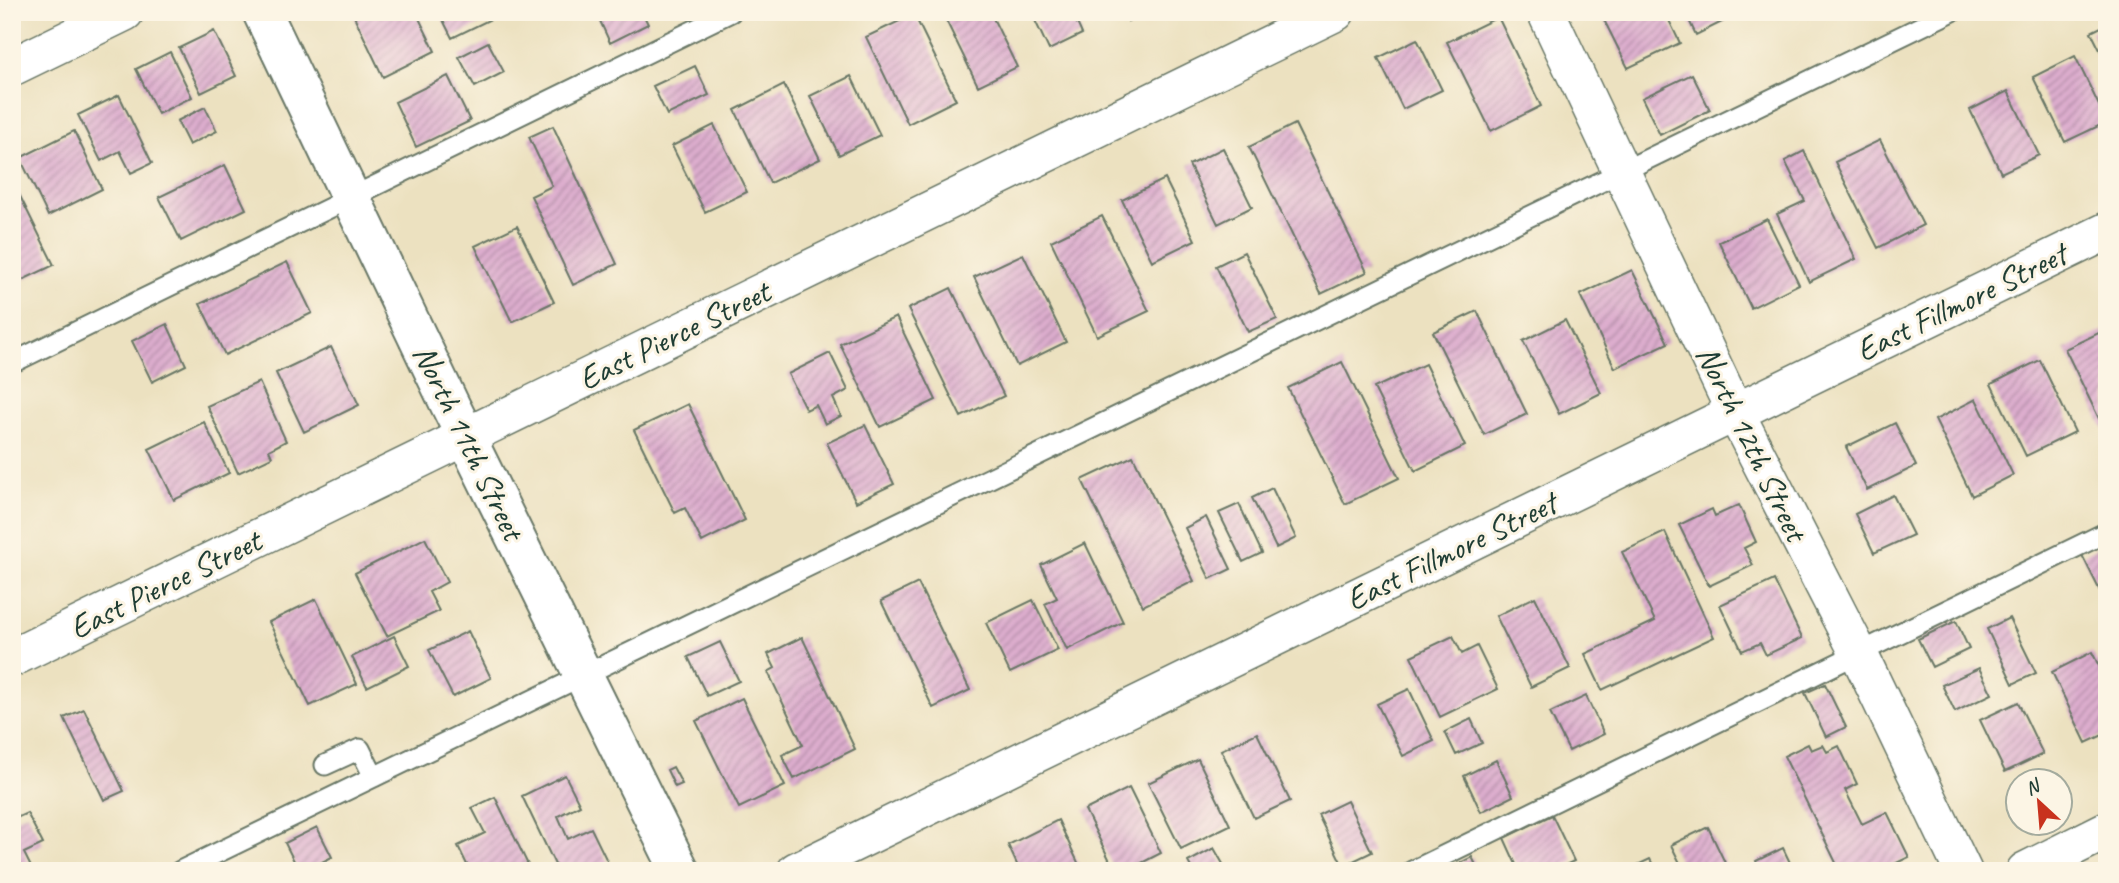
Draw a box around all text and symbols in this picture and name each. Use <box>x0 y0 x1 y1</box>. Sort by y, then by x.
street label: East Fillmore Street <box>1849 231 2077 371</box>
street label: East Pierce Street <box>571 269 779 399</box>
street label: North 11th Street <box>404 338 536 549</box>
street label: North 12th Street <box>1687 339 1819 550</box>
street label: East Fillmore Street <box>1339 480 1567 620</box>
street label: East Pierce Street <box>62 518 270 648</box>
north arrow <box>2004 768 2074 838</box>
text: N <box>2021 773 2045 801</box>

